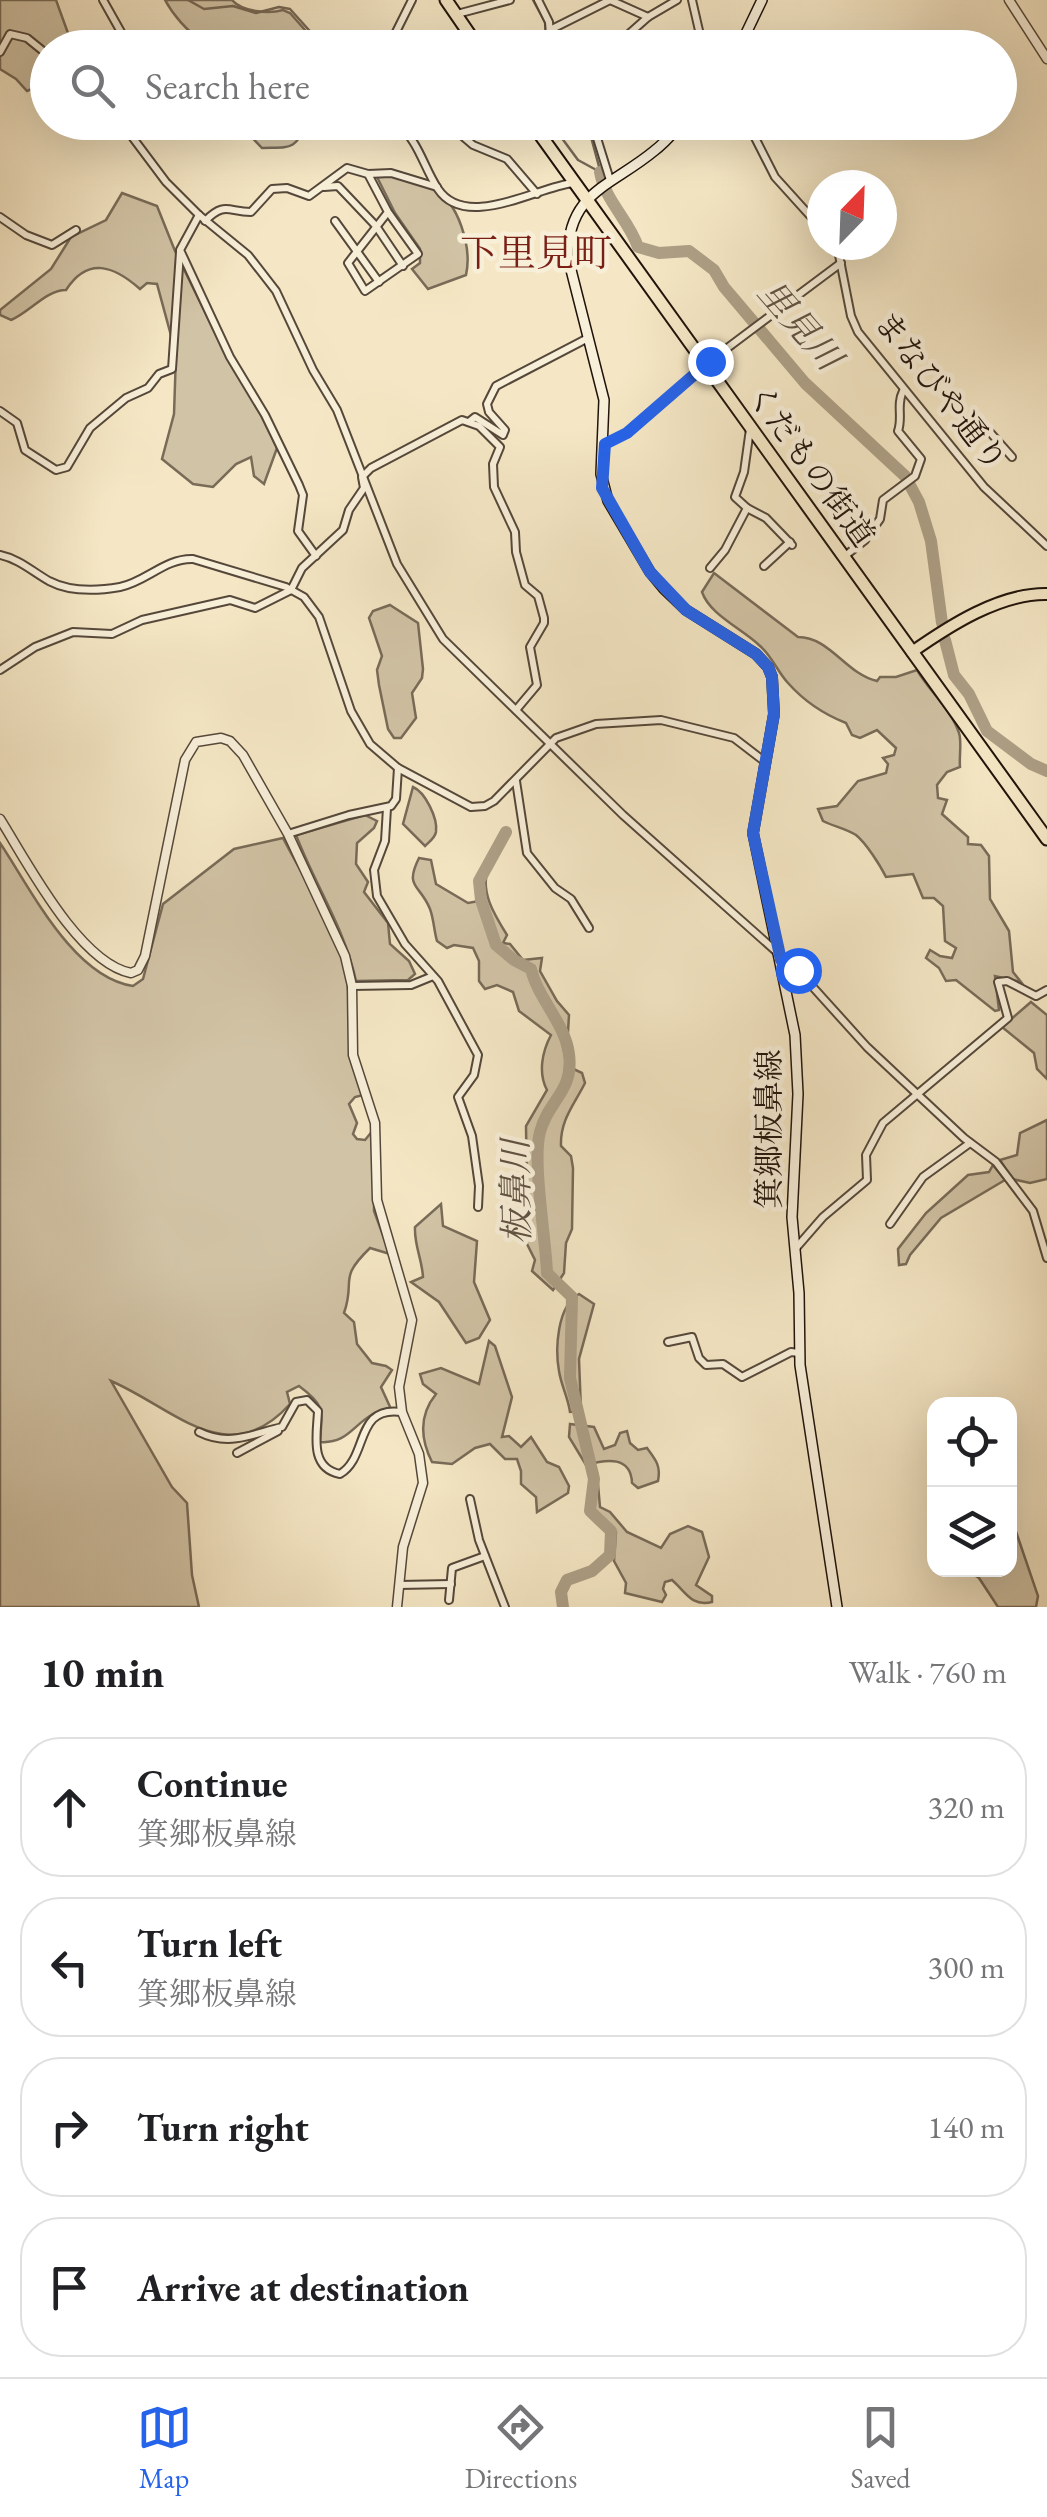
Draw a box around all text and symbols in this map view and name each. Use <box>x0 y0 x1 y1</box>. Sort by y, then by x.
search box <box>30 30 1017 140</box>
icon: search <box>65 58 120 113</box>
text: Search here <box>145 61 310 110</box>
north arrow <box>807 170 897 260</box>
district label: 下里見町 <box>460 228 612 277</box>
water label: 里見川 <box>749 270 854 382</box>
street label: まなびや通り <box>865 302 1017 480</box>
route end <box>688 339 734 385</box>
street label: くだもの街道 <box>738 375 884 555</box>
route start <box>776 948 822 994</box>
street label: 箕郷板鼻線 <box>748 1049 790 1209</box>
water label: 板鼻川 <box>492 1135 539 1245</box>
map controls <box>927 1397 1017 1577</box>
button: locate <box>927 1397 1017 1487</box>
button: layers <box>927 1487 1017 1577</box>
text: 10 min <box>40 1645 164 1700</box>
text: Walk · 760 m <box>849 1651 1007 1693</box>
text: Continue <box>137 1759 288 1808</box>
icon: ahead <box>42 1780 97 1835</box>
text: 320 m <box>928 1786 1005 1828</box>
text: 箕郷板鼻線 <box>137 1813 297 1855</box>
text: Turn left <box>137 1919 282 1968</box>
icon: left <box>42 1940 97 1995</box>
text: 300 m <box>928 1946 1005 1988</box>
text: 箕郷板鼻線 <box>137 1973 297 2015</box>
icon: right <box>42 2100 97 2155</box>
text: Turn right <box>137 2103 309 2152</box>
text: 140 m <box>928 2106 1005 2148</box>
icon: arrive <box>42 2260 97 2315</box>
text: Arrive at destination <box>137 2263 469 2312</box>
tab: Map <box>137 2400 192 2496</box>
tab: Directions <box>465 2400 577 2496</box>
tab: Saved <box>850 2400 910 2496</box>

